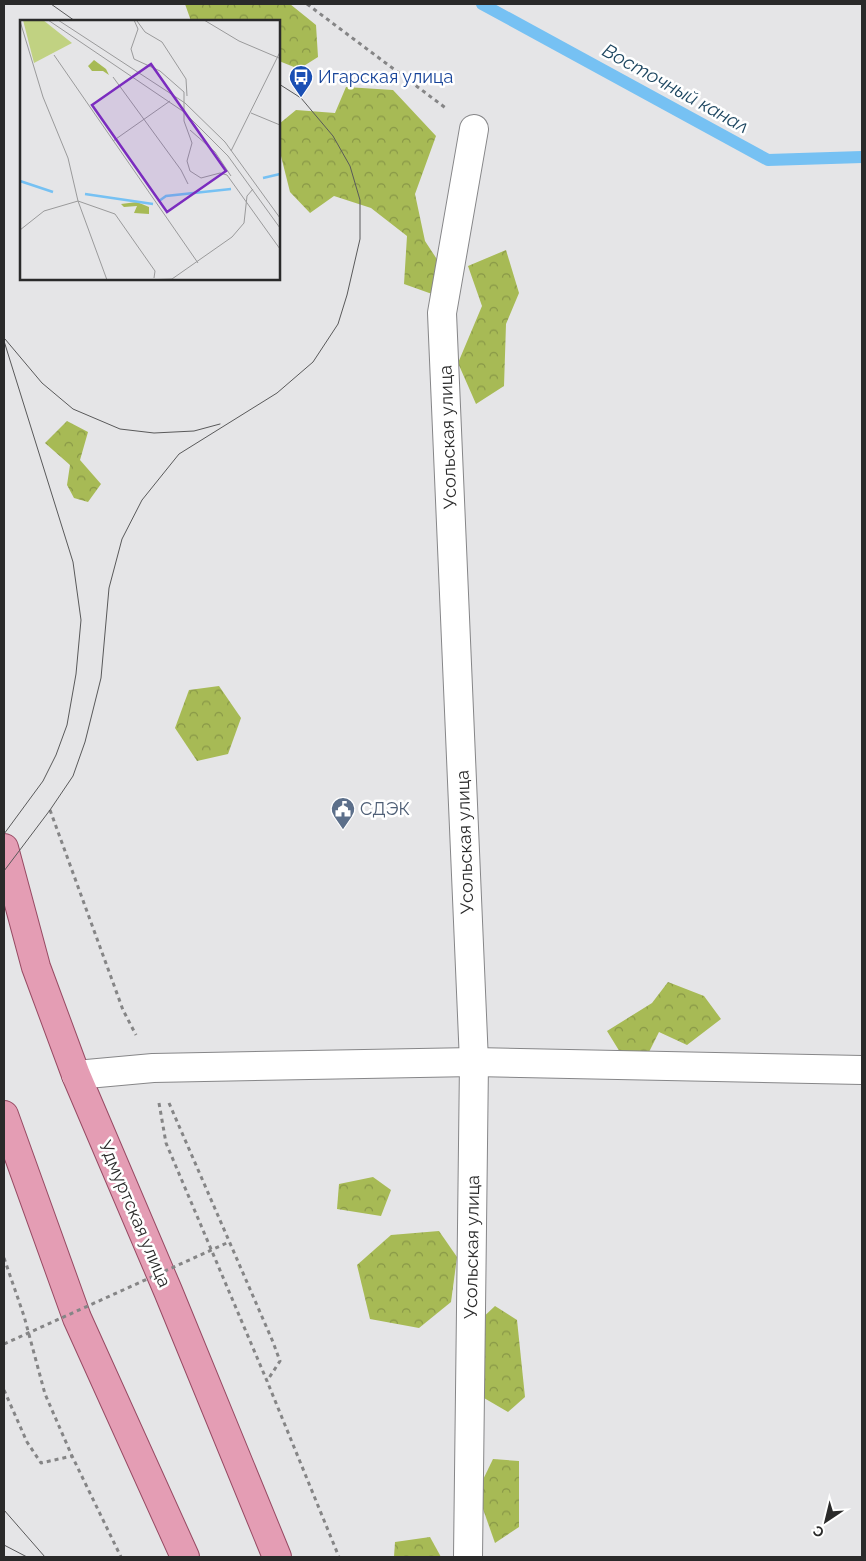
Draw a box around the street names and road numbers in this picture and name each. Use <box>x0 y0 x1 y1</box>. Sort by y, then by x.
street label: Усольская улица <box>434 365 461 509</box>
street label: Усольская улица <box>451 770 478 914</box>
street label: Удмуртская улица <box>95 1137 176 1290</box>
street label: Усольская улица <box>460 1175 483 1319</box>

